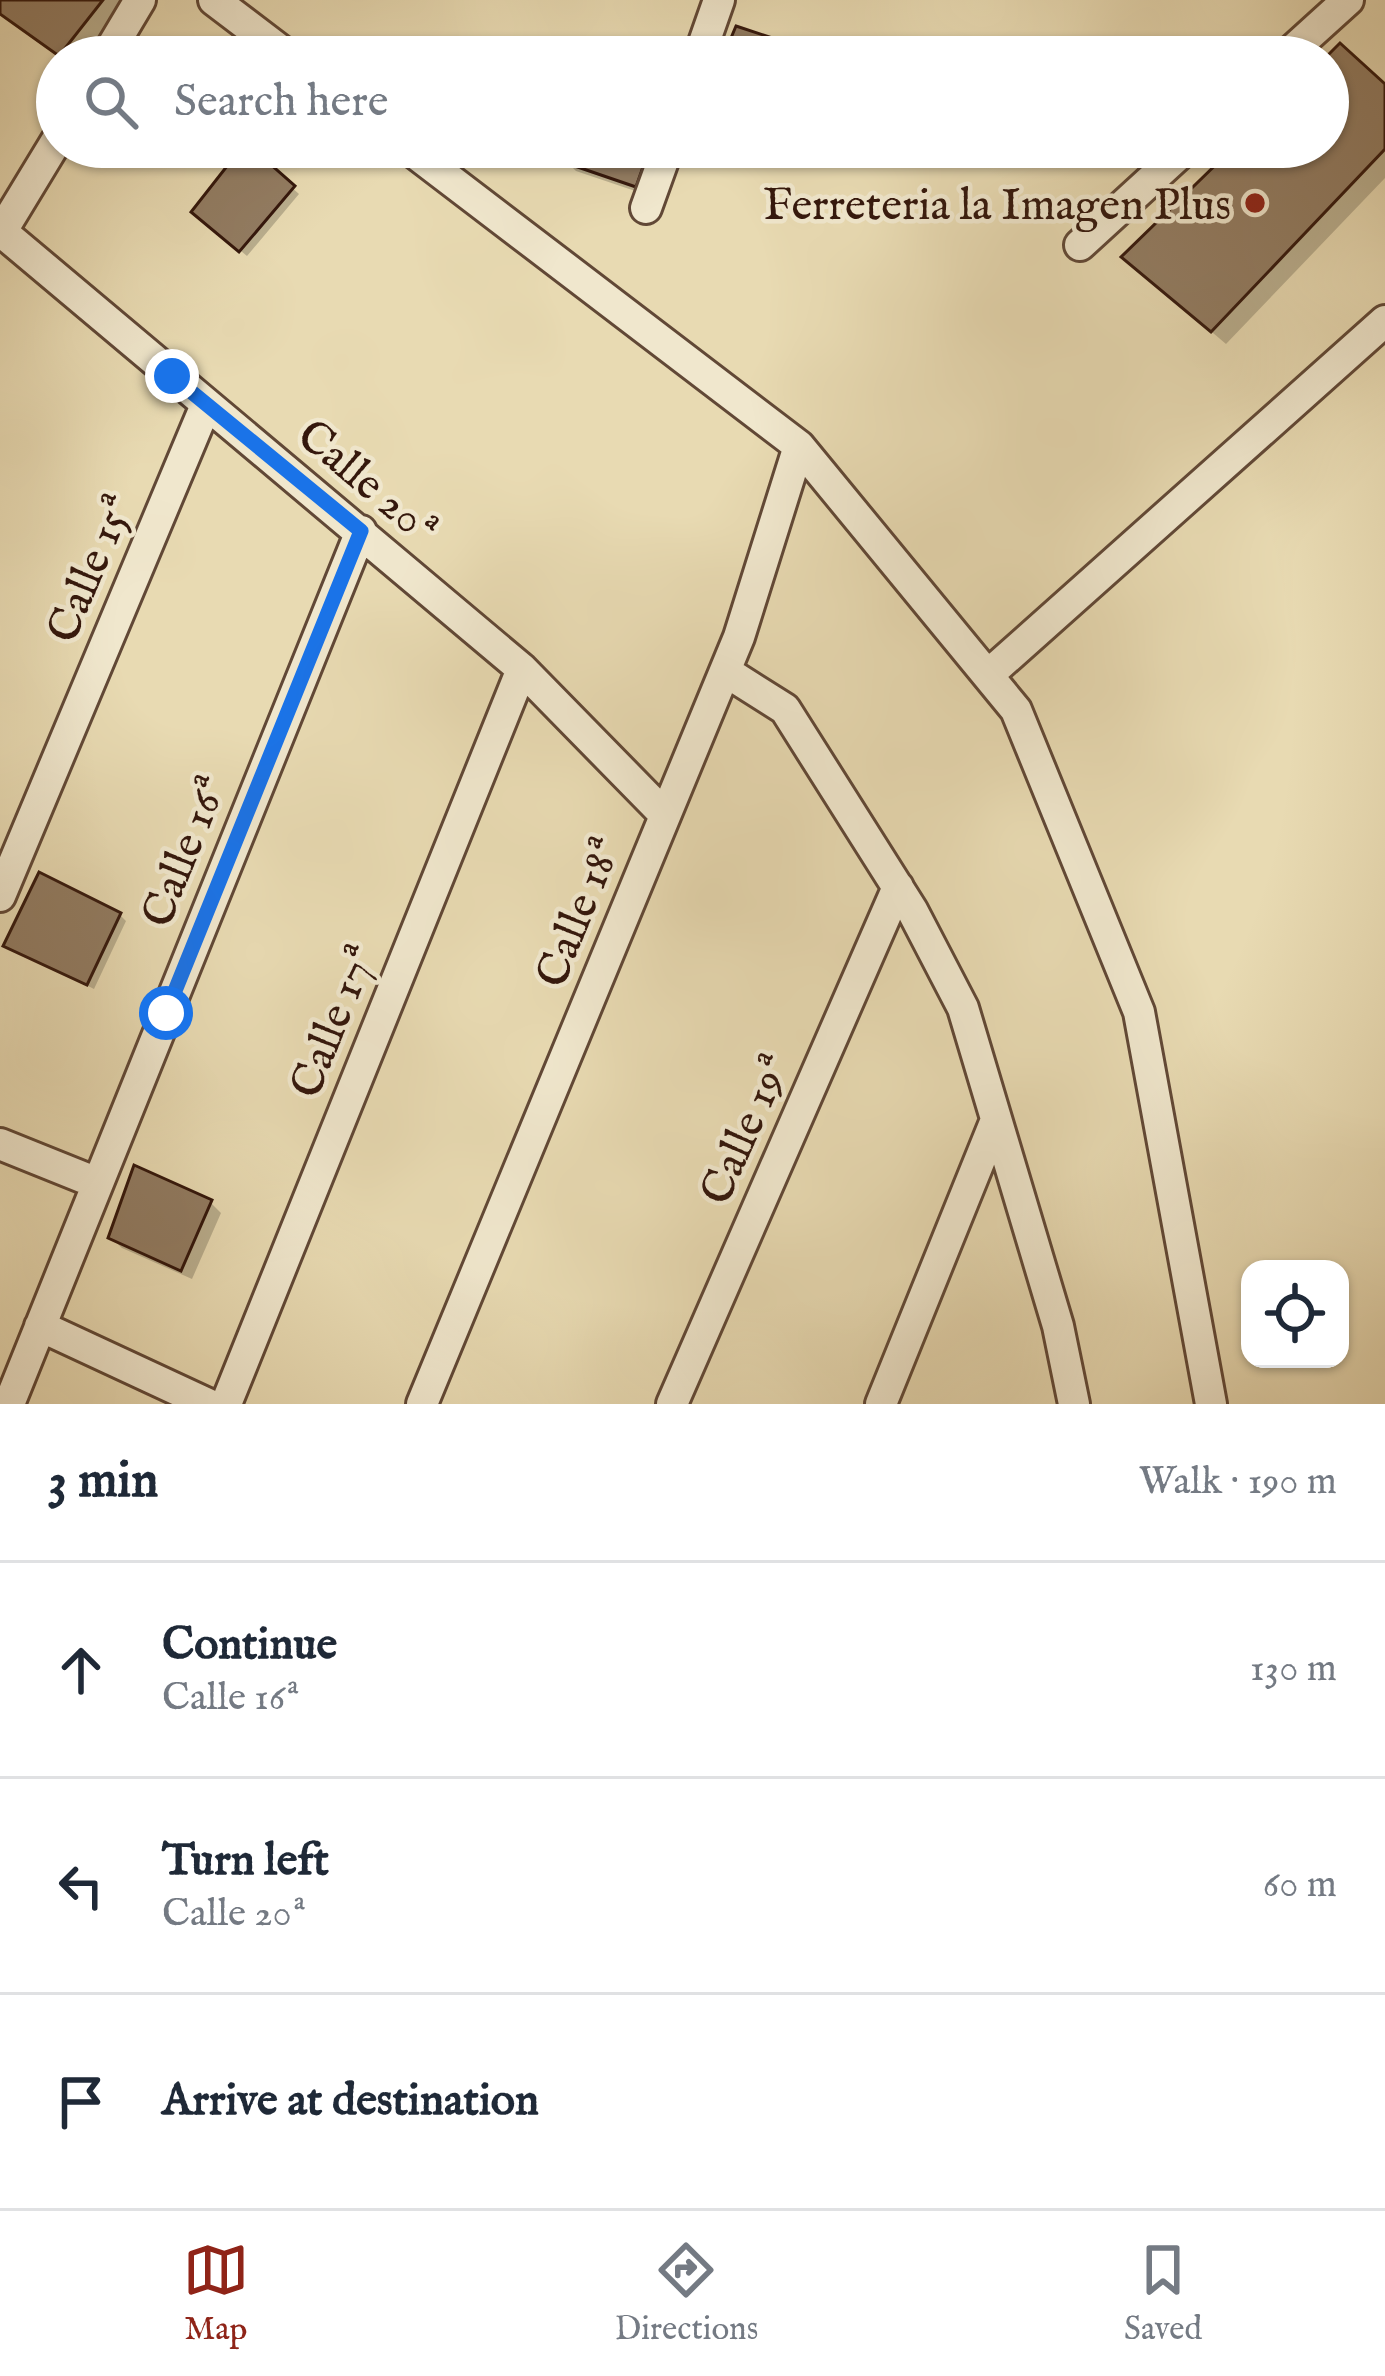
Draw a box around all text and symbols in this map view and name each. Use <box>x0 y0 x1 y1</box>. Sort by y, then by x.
search box <box>36 36 1349 168</box>
icon: search <box>78 69 144 135</box>
text: Search here <box>174 74 388 131</box>
place label: Ferreteria la Imagen Plus <box>763 178 1231 235</box>
marker: Ferreteria la Imagen Plus <box>1242 190 1268 216</box>
route end <box>145 349 199 403</box>
street label: Calle 20ª <box>285 408 449 559</box>
street label: Calle 15ª <box>35 485 149 652</box>
street label: Calle 16ª <box>130 767 243 936</box>
street label: Calle 18ª <box>524 828 636 996</box>
street label: Calle 17ª <box>279 936 392 1107</box>
route start <box>139 986 193 1040</box>
street label: Calle 19ª <box>689 1045 806 1214</box>
map controls <box>1241 1260 1349 1368</box>
button: locate <box>1241 1260 1349 1368</box>
text: 3 min <box>48 1450 158 1515</box>
text: Walk · 190 m <box>1139 1458 1337 1507</box>
text: Continue <box>162 1617 337 1674</box>
icon: ahead <box>48 1637 114 1703</box>
text: 130 m <box>1250 1645 1337 1694</box>
text: Calle 16ª <box>162 1674 300 1723</box>
text: Turn left <box>162 1833 329 1890</box>
icon: left <box>48 1853 114 1919</box>
text: 60 m <box>1263 1861 1337 1910</box>
text: Calle 20ª <box>162 1890 307 1939</box>
icon: arrive <box>48 2069 114 2135</box>
text: Arrive at destination <box>162 2073 539 2130</box>
tab: Map <box>183 2237 249 2351</box>
tab: Directions <box>615 2237 758 2351</box>
tab: Saved <box>1124 2237 1202 2351</box>

